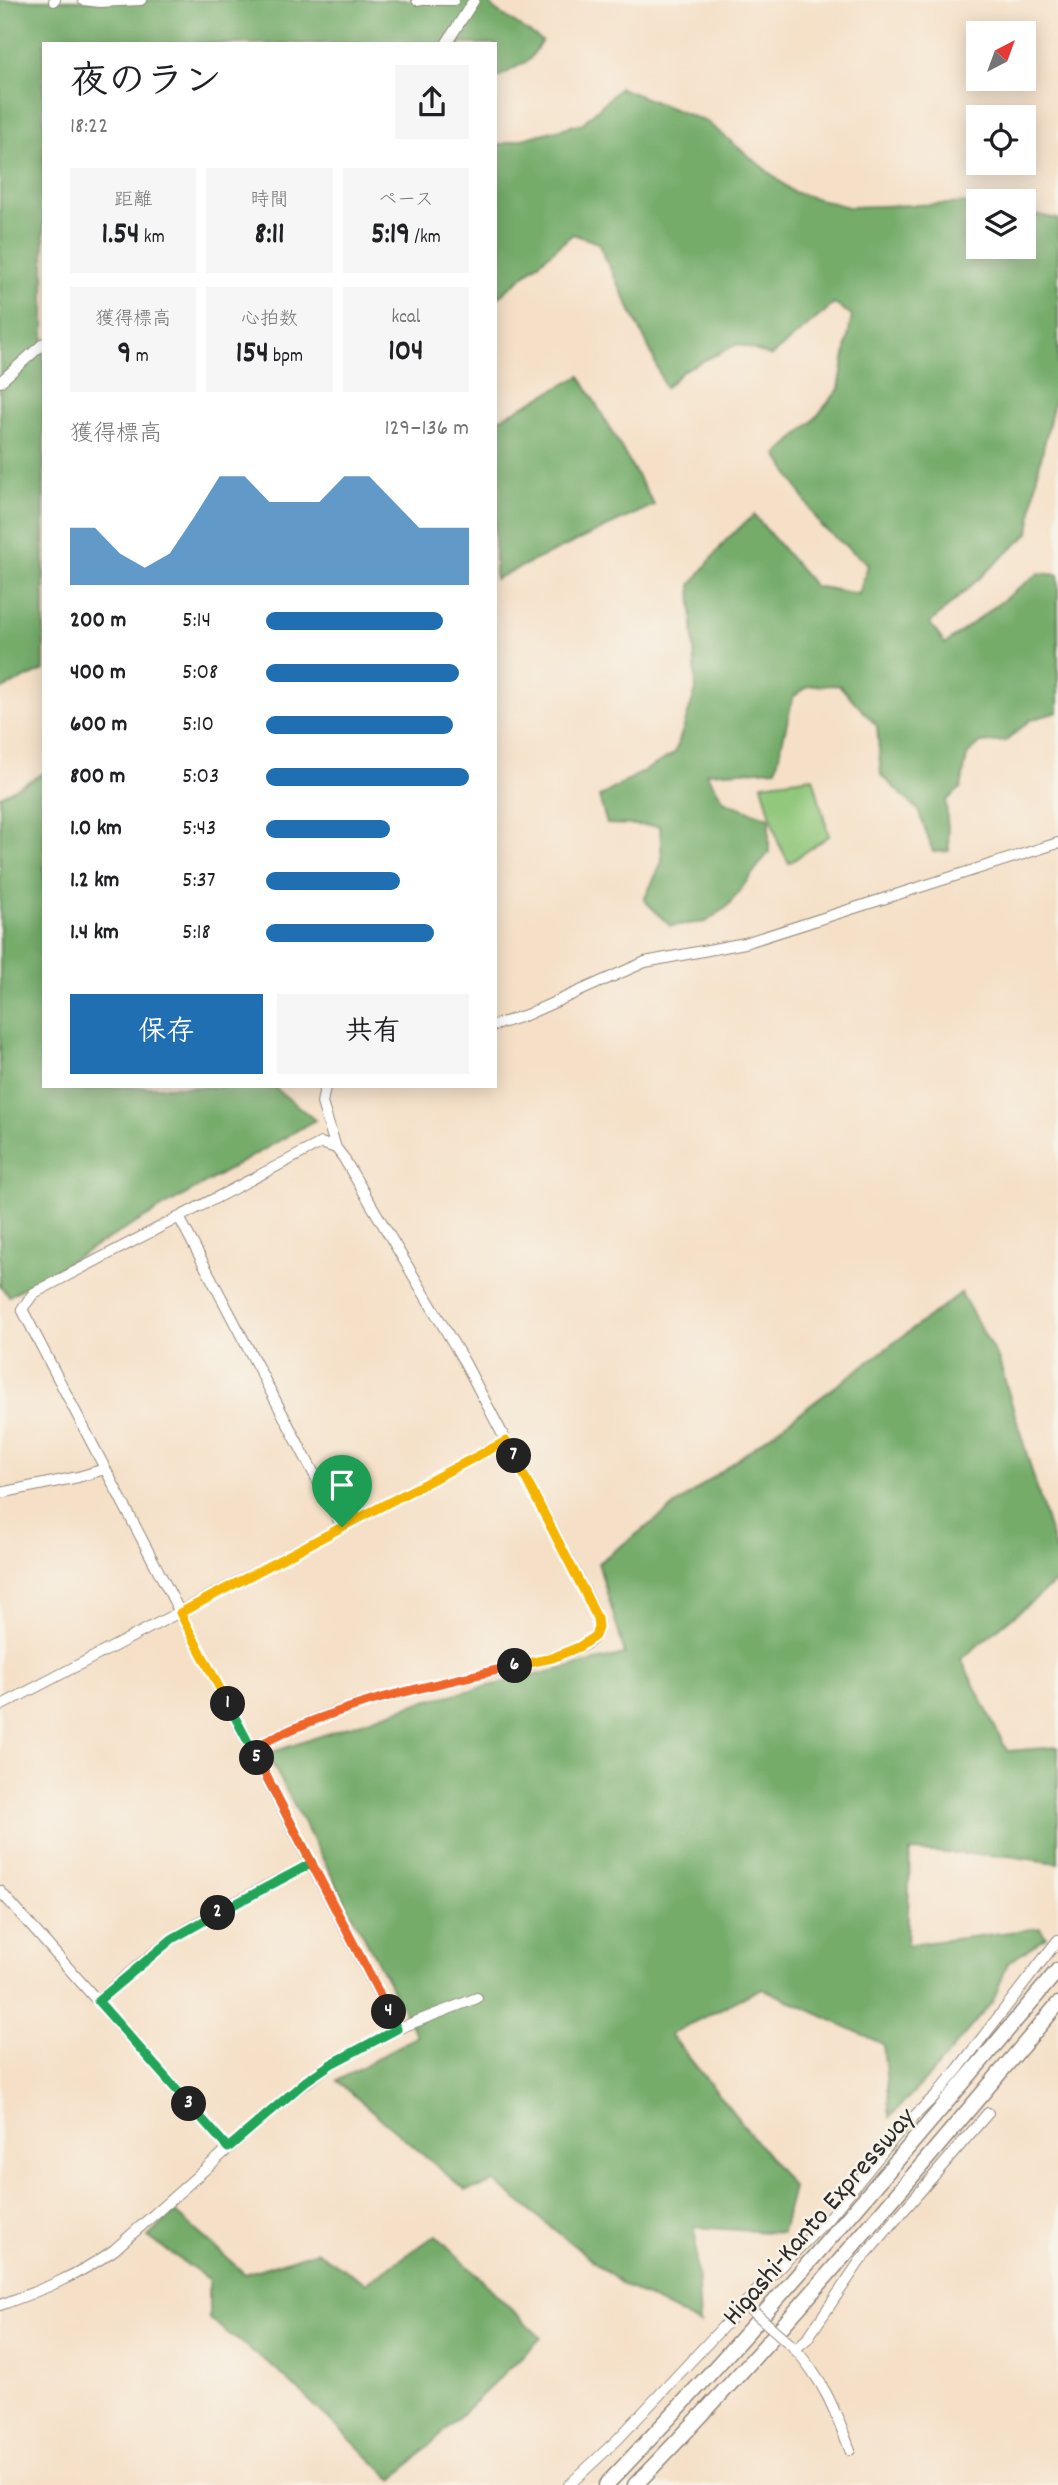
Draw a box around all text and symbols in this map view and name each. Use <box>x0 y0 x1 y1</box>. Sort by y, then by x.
north arrow <box>966 21 1036 91</box>
map controls <box>966 21 1036 259</box>
text: 夜のラン <box>70 57 222 112</box>
button: share <box>395 65 469 139</box>
button: locate <box>966 105 1036 175</box>
text: 18:22 <box>70 111 108 144</box>
text: 距離 <box>114 188 152 215</box>
text: 時間 <box>250 188 289 215</box>
text: ペース <box>378 188 434 215</box>
button: layers <box>966 189 1036 259</box>
text: 1.54 <box>102 215 140 258</box>
text: 8:11 <box>254 215 285 258</box>
text: 5:19 <box>371 215 410 258</box>
text: km <box>140 225 165 252</box>
text: /km <box>410 225 441 252</box>
text: kcal <box>391 305 420 332</box>
text: 獲得標高 <box>95 307 171 334</box>
text: 心拍数 <box>241 307 298 334</box>
text: 104 <box>388 332 424 375</box>
text: 9 <box>118 334 131 377</box>
text: 154 <box>236 334 269 377</box>
text: m <box>131 344 149 371</box>
text: bpm <box>269 344 303 371</box>
text: 129–136 m <box>384 413 469 446</box>
text: 獲得標高 <box>70 419 162 452</box>
text: 200 m <box>70 605 126 638</box>
text: 5:14 <box>182 605 211 638</box>
text: 400 m <box>70 657 126 690</box>
text: 5:08 <box>182 657 218 690</box>
text: 600 m <box>70 709 127 742</box>
text: 5:10 <box>182 709 214 742</box>
text: 800 m <box>70 761 125 794</box>
text: 5:03 <box>182 761 219 794</box>
text: 1.0 km <box>70 813 122 846</box>
text: 5:43 <box>182 813 216 846</box>
text: 1.2 km <box>70 865 119 898</box>
text: 5:37 <box>182 865 216 898</box>
text: 1.4 km <box>70 917 119 950</box>
text: 5:18 <box>182 917 211 950</box>
button: 保存 <box>70 994 263 1074</box>
button: 共有 <box>277 994 469 1074</box>
pin: 7 <box>496 1438 532 1474</box>
text: 7 <box>510 1442 517 1469</box>
pin <box>312 1455 372 1527</box>
icon: arrive <box>323 1466 361 1504</box>
pin: 6 <box>498 1648 532 1684</box>
text: 6 <box>510 1652 519 1679</box>
pin: 1 <box>210 1686 246 1722</box>
text: 1 <box>225 1690 230 1717</box>
pin: 5 <box>240 1740 274 1776</box>
text: 5 <box>252 1744 261 1771</box>
pin: 2 <box>200 1896 235 1930</box>
text: 2 <box>213 1899 222 1926</box>
pin: 4 <box>372 1994 406 2030</box>
text: 4 <box>385 1998 392 2025</box>
pin: 3 <box>172 2086 206 2122</box>
text: 3 <box>184 2090 193 2117</box>
street label: Higashi-Kanto Expressway <box>715 2100 927 2336</box>

